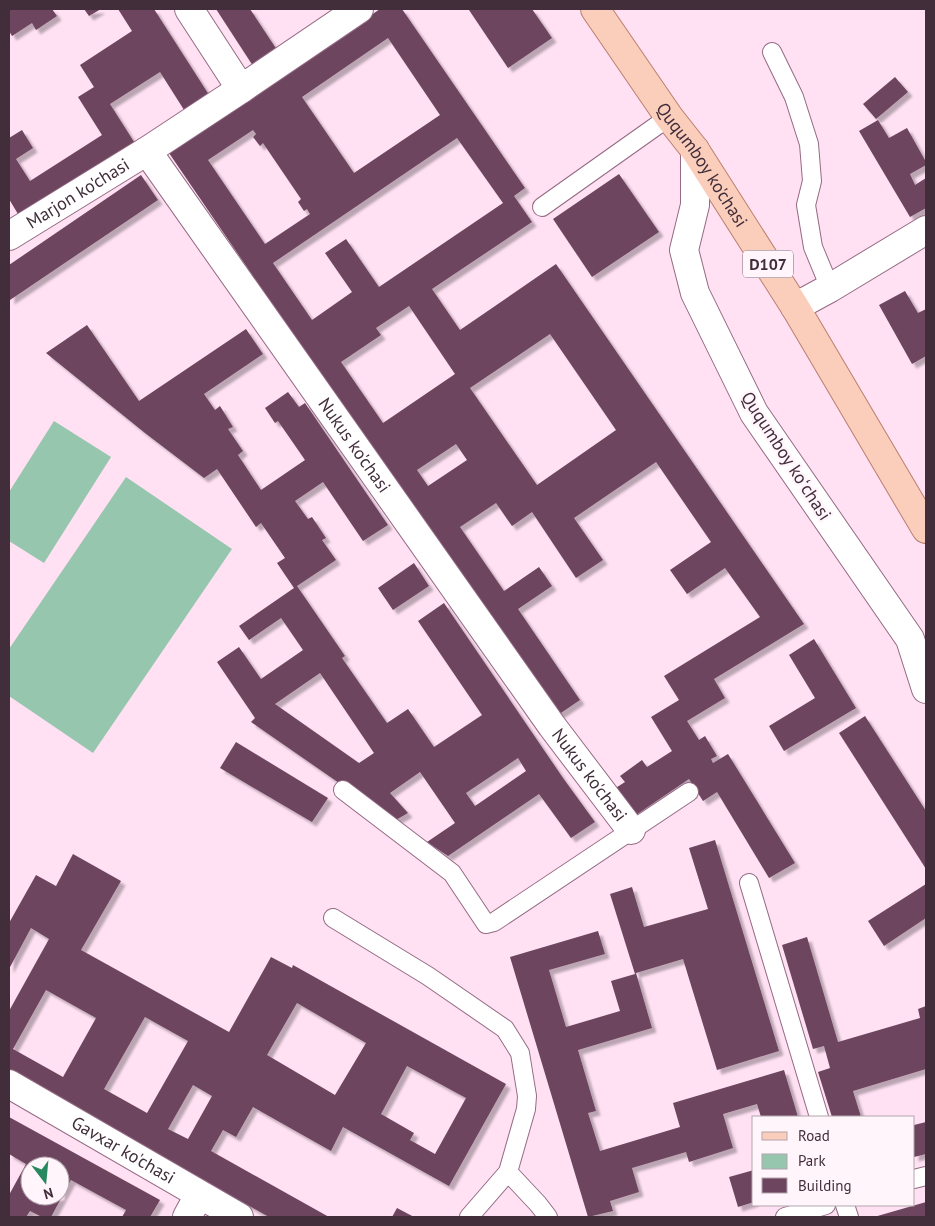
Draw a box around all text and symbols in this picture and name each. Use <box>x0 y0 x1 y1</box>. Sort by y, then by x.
street label: Ququmboy ko'chasi <box>651 98 753 231</box>
street label: Marjon ko'chasi <box>22 153 134 234</box>
road number: D107 <box>743 250 793 278</box>
street label: Ququmboy koʻchasi <box>736 387 837 524</box>
street label: Nukus ko'chasi <box>313 393 396 497</box>
street label: Nukus ko'chasi <box>547 724 632 826</box>
street label: Gavxar ko'chasi <box>68 1111 180 1189</box>
legend <box>752 1116 915 1206</box>
text: Road <box>798 1126 830 1145</box>
text: Park <box>798 1151 826 1170</box>
north arrow <box>20 1156 70 1206</box>
text: Building <box>798 1176 852 1195</box>
text: N <box>42 1184 55 1203</box>

